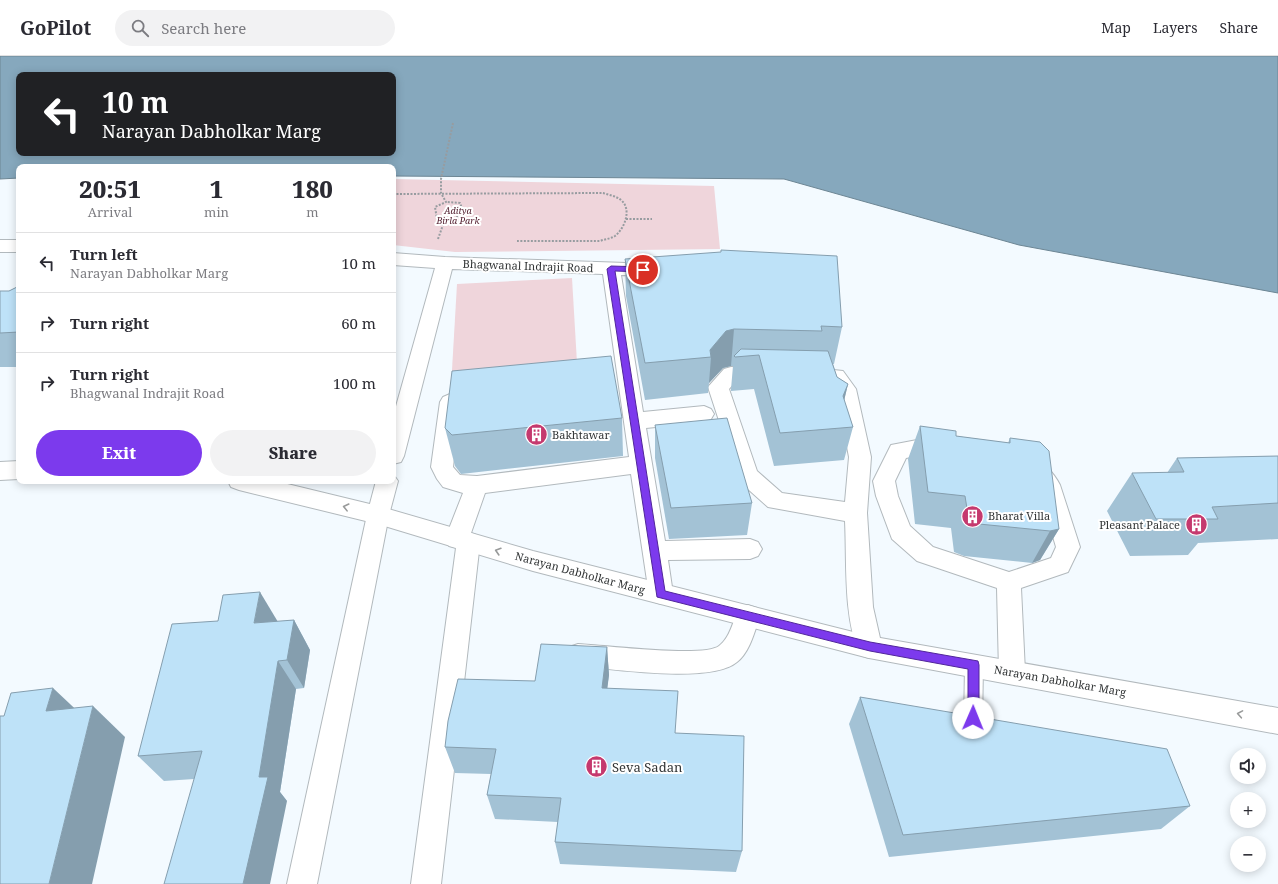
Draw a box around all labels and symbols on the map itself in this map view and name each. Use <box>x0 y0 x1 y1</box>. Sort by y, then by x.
park label: Aditya Birla Park <box>435 204 480 227</box>
pin <box>626 253 660 287</box>
street label: Bhagwanal Indrajit Road <box>462 256 594 275</box>
building icon: Bakhtawar <box>523 422 549 448</box>
place label: Bakhtawar <box>552 427 611 442</box>
one-way arrow <box>343 503 350 512</box>
building icon: Bharat Villa <box>959 503 985 529</box>
place label: Bharat Villa <box>988 508 1050 523</box>
building icon: Pleasant Palace <box>1183 512 1209 538</box>
place label: Pleasant Palace <box>1099 517 1180 532</box>
one-way arrow <box>495 547 502 556</box>
street label: Narayan Dabholkar Marg <box>514 548 647 597</box>
street label: Narayan Dabholkar Marg <box>993 661 1127 700</box>
position arrow <box>952 697 994 739</box>
one-way arrow <box>1237 710 1243 719</box>
building icon: Seva Sadan <box>583 754 609 780</box>
place label: Seva Sadan <box>612 758 683 776</box>

